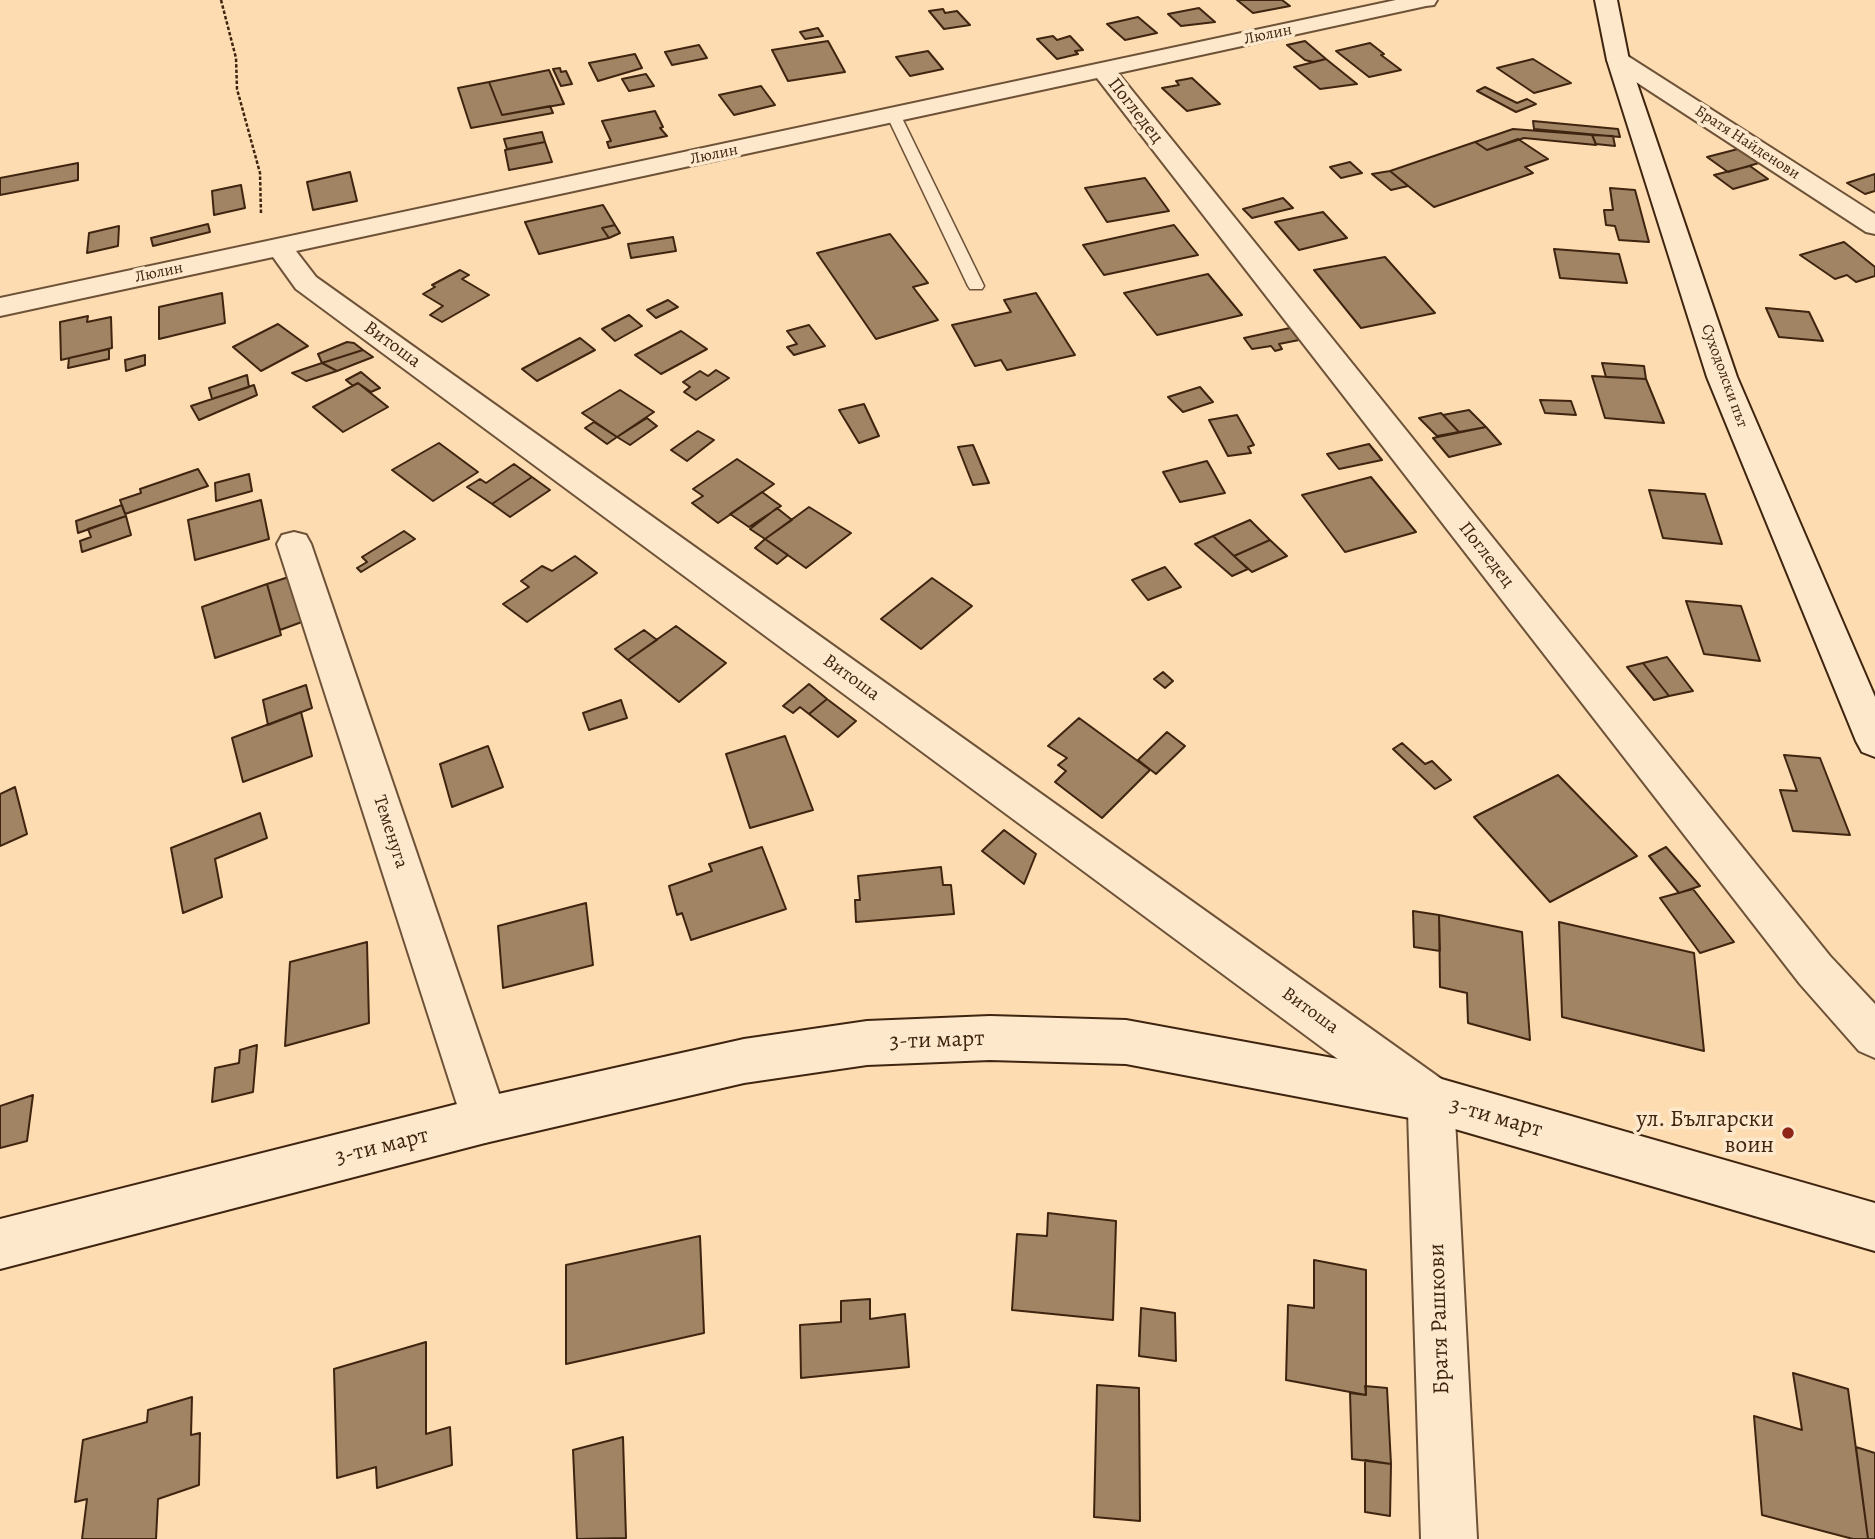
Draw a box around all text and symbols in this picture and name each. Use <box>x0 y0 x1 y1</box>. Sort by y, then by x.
street label: Люлин <box>1242 21 1294 49</box>
street label: Погледец <box>1102 74 1168 148</box>
street label: Братя Найденови <box>1691 102 1803 184</box>
street label: Люлин <box>688 141 740 169</box>
street label: Люлин <box>133 259 185 287</box>
street label: Витоша <box>359 317 425 373</box>
street label: Суходолски път <box>1696 322 1752 430</box>
street label: Погледец <box>1453 518 1519 592</box>
street label: Витоша <box>818 650 884 706</box>
street label: Теменуга <box>367 793 413 871</box>
street label: Витоша <box>1277 983 1343 1039</box>
street label: 3-ти март <box>889 1026 985 1056</box>
street label: 3-ти март <box>1447 1092 1545 1144</box>
place label: ул. Български воин <box>1636 1106 1774 1160</box>
street label: 3-ти март <box>333 1122 431 1172</box>
marker: ул. Български воин <box>1780 1125 1796 1141</box>
street label: Братя Рашкови <box>1424 1243 1456 1395</box>

